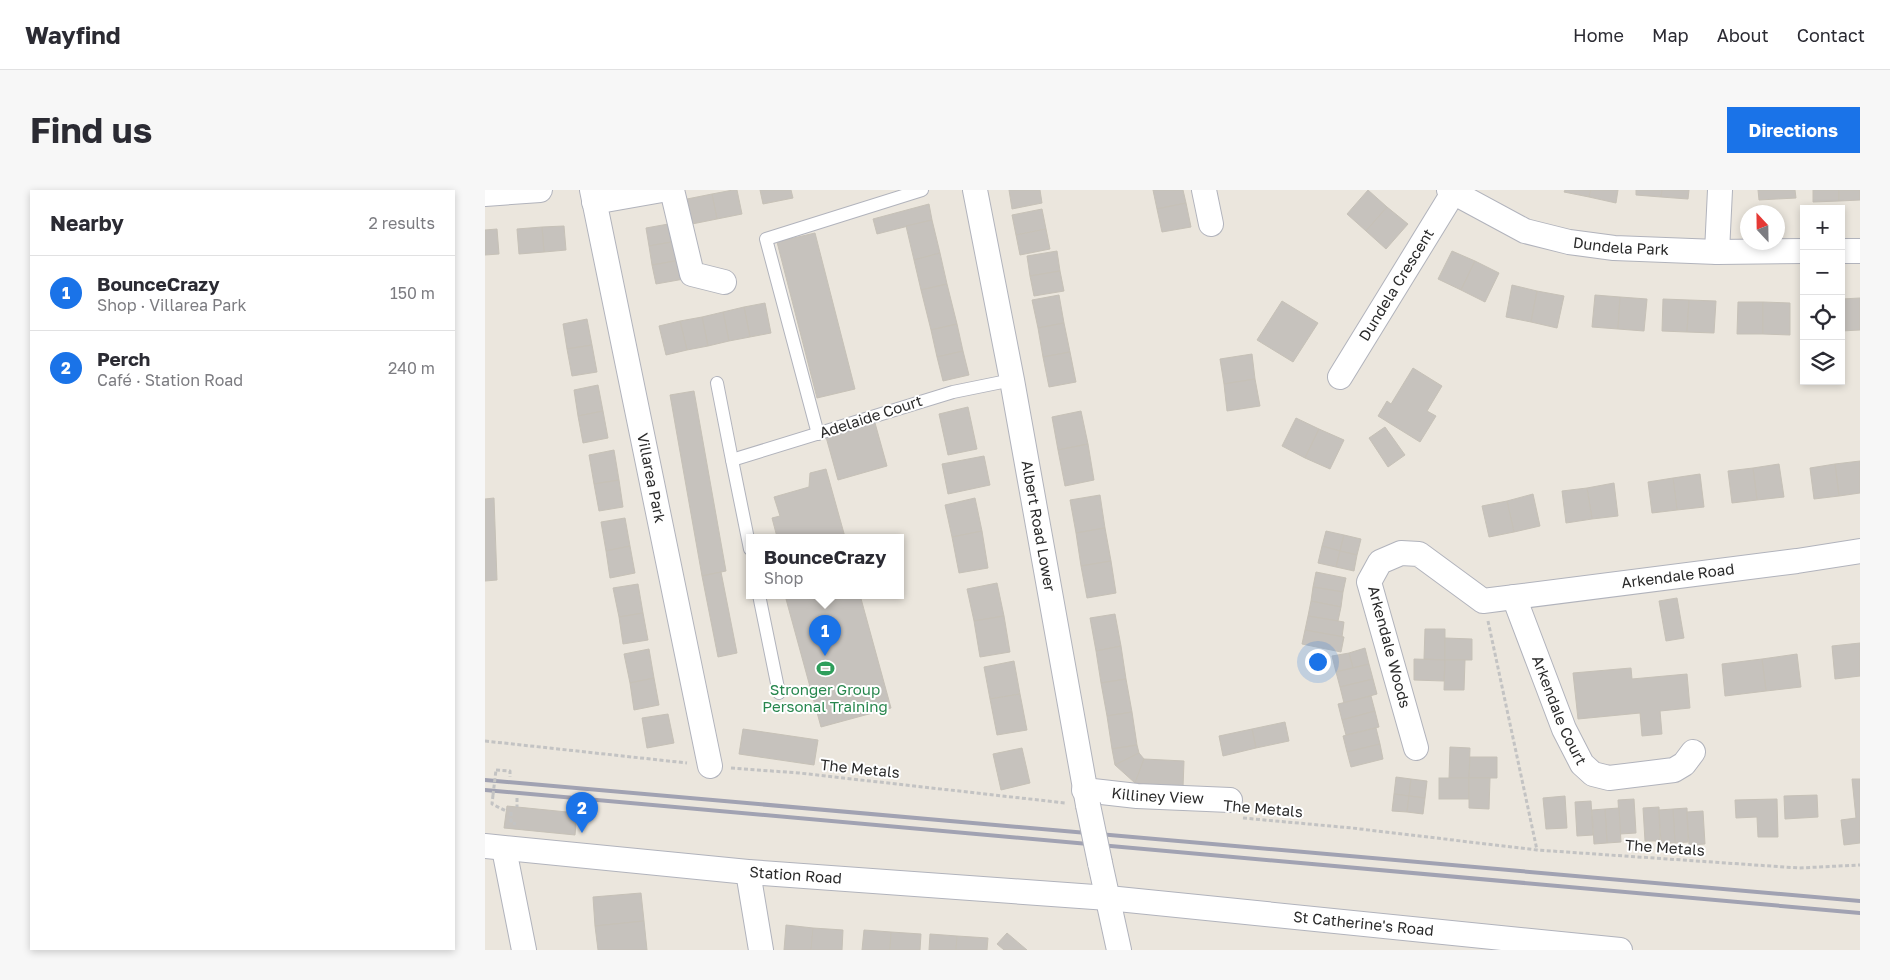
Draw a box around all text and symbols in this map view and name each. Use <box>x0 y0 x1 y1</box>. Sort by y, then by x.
text: Wayfind <box>25 20 121 49</box>
text: Home <box>1573 24 1624 46</box>
text: Map <box>1652 24 1689 46</box>
text: About <box>1717 24 1769 46</box>
text: Contact <box>1797 24 1865 46</box>
button: Directions <box>1727 107 1860 153</box>
text: Find us <box>30 109 152 151</box>
north arrow <box>1740 205 1785 250</box>
map controls <box>1800 205 1845 385</box>
button: + <box>1800 205 1845 250</box>
text: Nearby <box>50 210 124 236</box>
text: 2 results <box>369 213 435 233</box>
street label: Dundela Crescent <box>1354 225 1437 344</box>
street label: Dundela Park <box>1572 233 1670 258</box>
button: − <box>1800 250 1845 295</box>
text: BounceCrazy <box>97 272 220 295</box>
text: 1 <box>62 283 70 303</box>
text: 150 m <box>390 283 435 303</box>
text: Shop · Villarea Park <box>97 295 247 315</box>
button: locate <box>1800 295 1845 340</box>
button: layers <box>1800 340 1845 385</box>
text: Perch <box>97 347 150 370</box>
text: 2 <box>61 358 71 378</box>
text: 240 m <box>388 358 435 378</box>
text: Café · Station Road <box>97 370 243 390</box>
street label: Adelaide Court <box>817 391 924 441</box>
street label: Villarea Park <box>634 431 670 525</box>
street label: Albert Road Lower <box>1019 459 1060 593</box>
popup <box>746 534 904 599</box>
text: BounceCrazy <box>764 545 886 568</box>
street label: Arkendale Road <box>1620 559 1735 591</box>
text: Shop <box>764 568 803 588</box>
street label: Arkendale Woods <box>1365 584 1415 710</box>
pin: 1 <box>809 615 841 656</box>
your location <box>1305 649 1331 675</box>
street label: Arkendale Court <box>1529 653 1591 768</box>
sports icon: Stronger Group Personal Training <box>815 659 835 679</box>
place label: Stronger Group Personal Training <box>762 680 888 715</box>
street label: The Metals <box>819 755 901 781</box>
street label: Killiney View <box>1111 783 1204 807</box>
pin: 2 <box>566 792 598 833</box>
street label: The Metals <box>1223 796 1304 820</box>
street label: The Metals <box>1625 835 1706 859</box>
street label: Station Road <box>749 862 842 887</box>
street label: St Catherine's Road <box>1292 907 1435 939</box>

